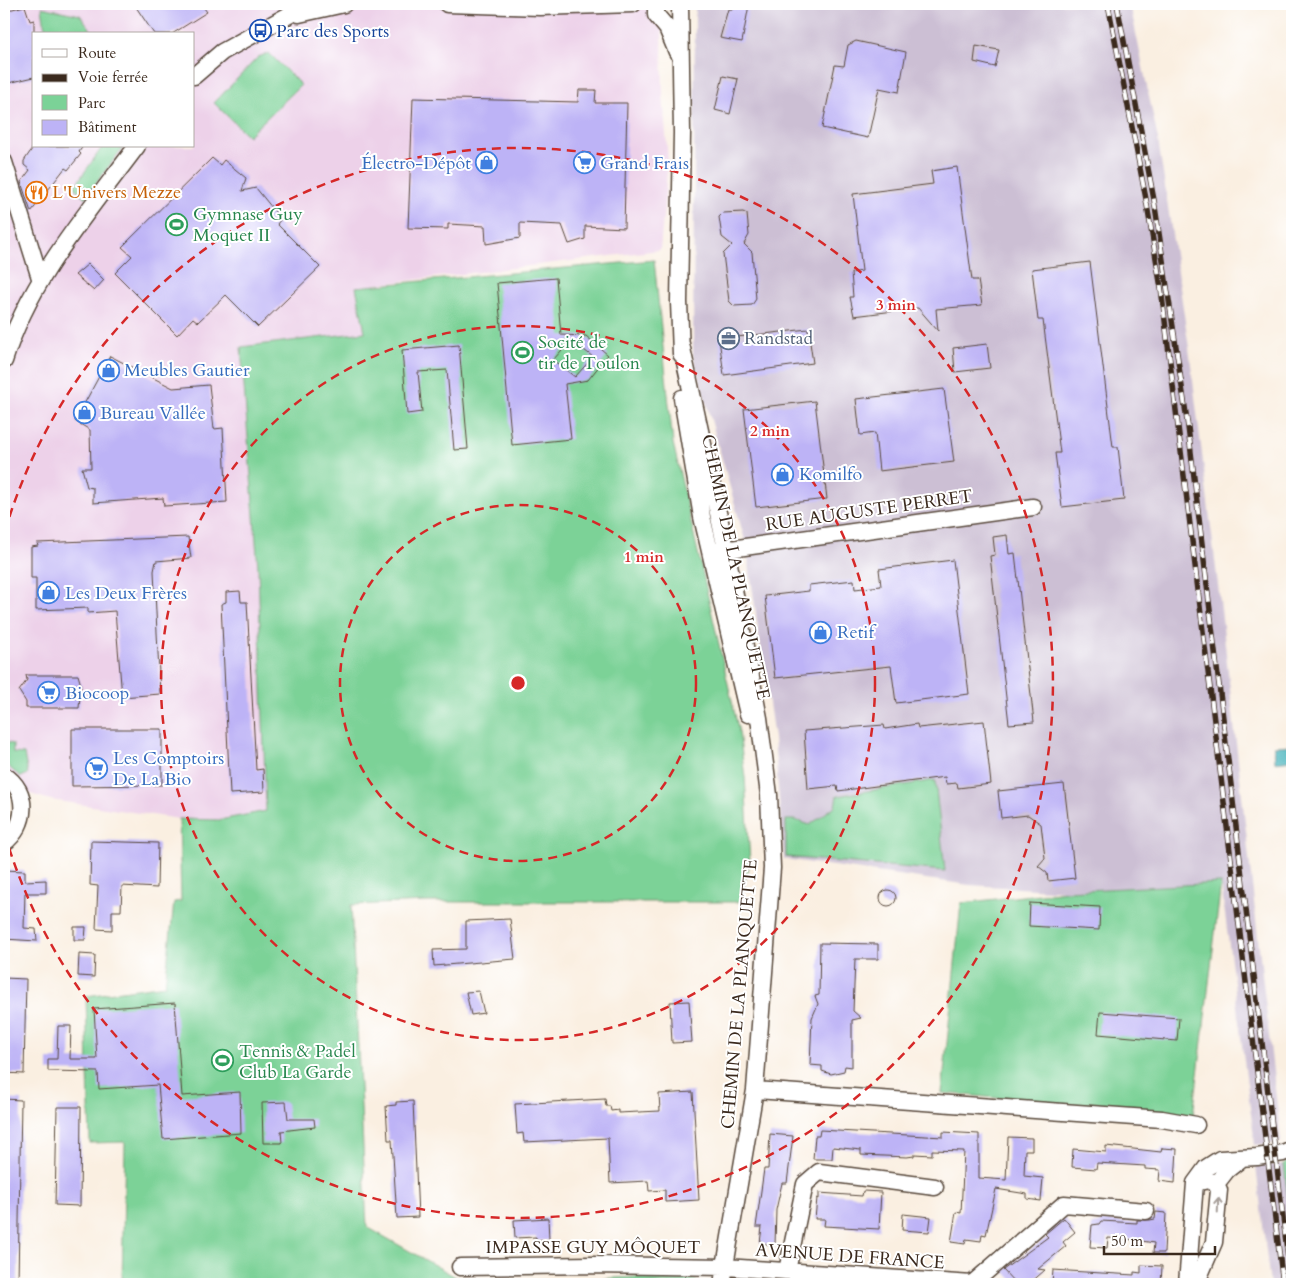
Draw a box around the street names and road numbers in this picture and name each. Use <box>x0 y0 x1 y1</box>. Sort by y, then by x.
street label: CHEMIN DE LA PLANQUETTE <box>695 432 776 702</box>
street label: RUE AUGUSTE PERRET <box>764 484 974 537</box>
street label: CHEMIN DE LA PLANQUETTE <box>715 858 764 1130</box>
street label: IMPASSE GUY MÔQUET <box>486 1235 700 1260</box>
street label: AVENUE DE FRANCE <box>755 1237 945 1276</box>

